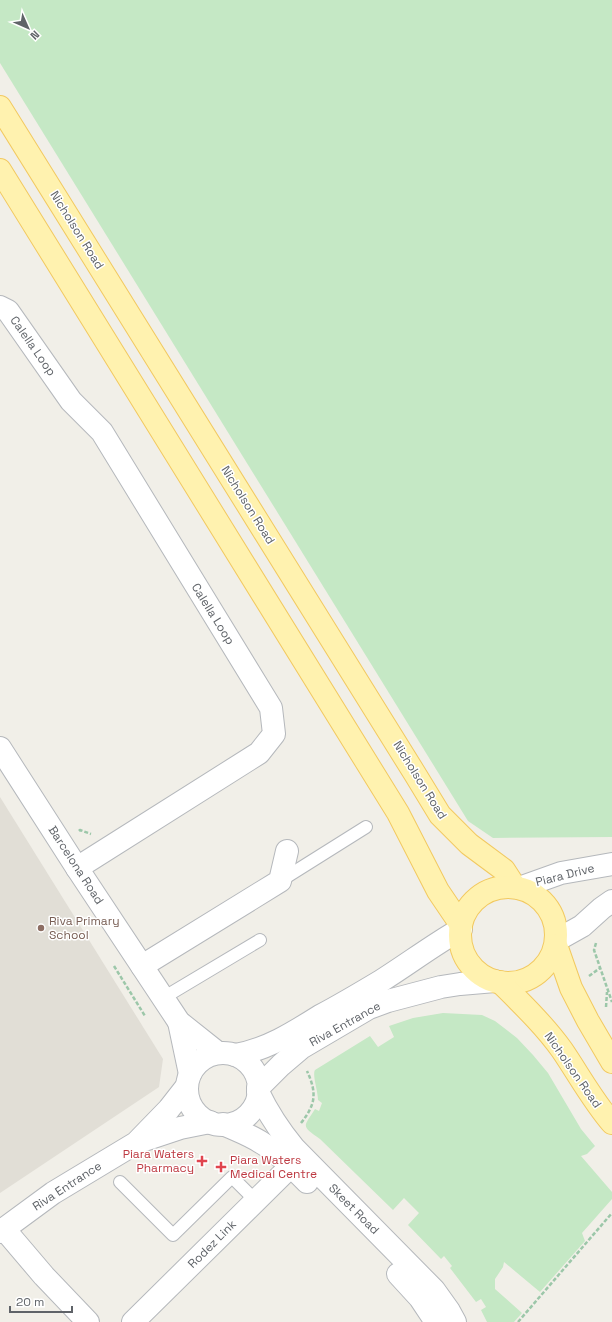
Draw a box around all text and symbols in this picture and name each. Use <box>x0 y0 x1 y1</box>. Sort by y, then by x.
north arrow <box>8 8 48 48</box>
text: N <box>28 28 43 43</box>
street label: Nicholson Road <box>47 188 107 272</box>
street label: Calella Loop <box>6 313 60 379</box>
street label: Nicholson Road <box>218 463 278 547</box>
street label: Calella Loop <box>188 580 238 648</box>
street label: Nicholson Road <box>390 738 450 822</box>
street label: Barcelona Road <box>45 823 107 907</box>
street label: Piara Drive <box>534 860 596 890</box>
place label: Riva Primary School <box>49 913 120 943</box>
marker: Riva Primary School <box>36 923 46 933</box>
street label: Riva Entrance <box>307 998 383 1050</box>
street label: Nicholson Road <box>541 1029 605 1111</box>
place label: Piara Waters Pharmacy <box>123 1146 194 1176</box>
place label: Piara Waters Medical Centre <box>230 1152 317 1182</box>
marker: Piara Waters Pharmacy <box>197 1156 207 1166</box>
street label: Riva Entrance <box>29 1158 105 1214</box>
marker: Piara Waters Medical Centre <box>215 1161 227 1173</box>
street label: Skeet Road <box>325 1180 383 1238</box>
street label: Rodez Link <box>184 1216 240 1272</box>
scale bar <box>10 1288 72 1314</box>
text: 20 m <box>16 1294 44 1310</box>

